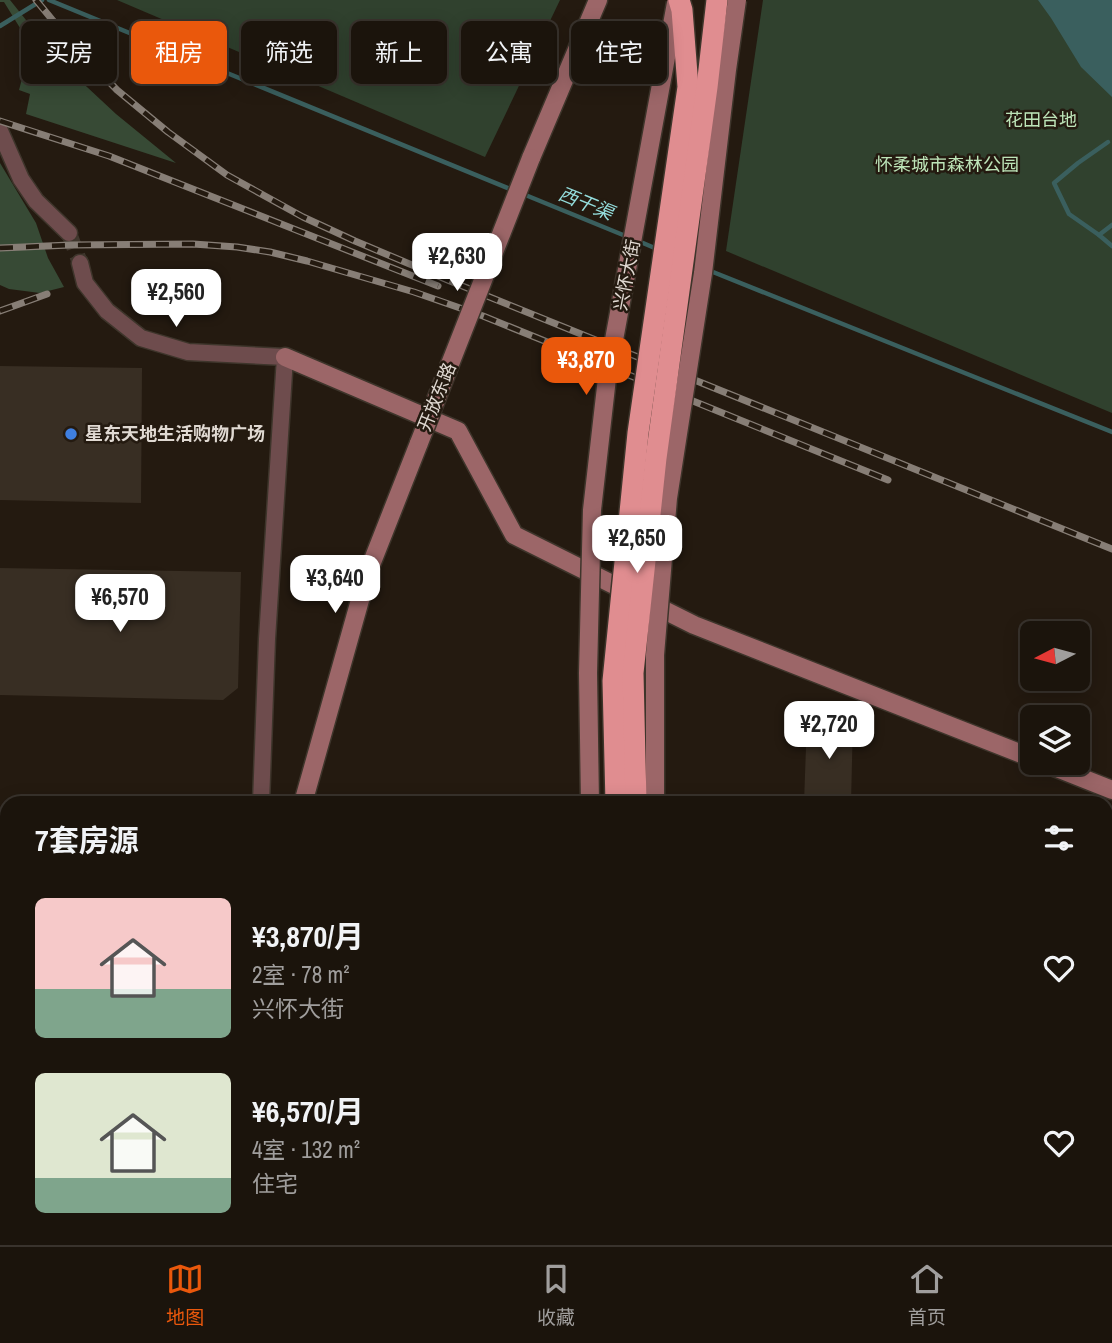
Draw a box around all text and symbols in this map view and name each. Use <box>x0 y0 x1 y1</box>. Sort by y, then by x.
chip: 买房 <box>21 21 117 84</box>
chip: 租房 <box>131 21 227 84</box>
chip: 筛选 <box>241 21 337 84</box>
chip: 新上 <box>351 21 447 84</box>
chip: 公寓 <box>461 21 557 84</box>
chip: 住宅 <box>571 21 667 84</box>
park label: 花田台地 <box>1005 107 1077 132</box>
park label: 怀柔城市森林公园 <box>875 152 1019 177</box>
water label: 西干渠 <box>555 180 620 227</box>
pin: ¥2,630 <box>400 233 514 293</box>
street label: 兴怀大街 <box>607 237 646 313</box>
text: ¥2,630 <box>428 240 486 271</box>
pin: ¥2,560 <box>119 270 233 329</box>
text: ¥2,560 <box>147 276 205 307</box>
pin: ¥3,870 <box>529 338 643 397</box>
text: ¥3,870 <box>557 344 615 375</box>
street label: 开放东路 <box>411 359 462 435</box>
place label: 星东天地生活购物广场 <box>85 421 265 446</box>
marker: 星东天地生活购物广场 <box>63 426 79 442</box>
pin: ¥2,650 <box>580 516 694 575</box>
text: ¥2,650 <box>608 522 666 553</box>
pin: ¥3,640 <box>278 556 392 615</box>
text: ¥3,640 <box>306 562 364 593</box>
pin: ¥6,570 <box>63 574 177 634</box>
text: ¥6,570 <box>91 581 149 612</box>
north arrow <box>1020 621 1090 691</box>
map controls <box>1020 621 1090 775</box>
pin: ¥2,720 <box>772 702 886 761</box>
button: layers <box>1020 705 1090 775</box>
text: ¥2,720 <box>800 708 858 739</box>
icon: filters <box>1040 819 1078 857</box>
text: 7套房源 <box>35 820 139 860</box>
text: ¥3,870/月 <box>252 916 364 956</box>
icon: home <box>91 926 175 1010</box>
icon: heart <box>1040 949 1078 987</box>
text: 2室 · 78 m² <box>252 959 349 990</box>
text: 兴怀大街 <box>252 993 344 1024</box>
text: ¥6,570/月 <box>252 1091 364 1131</box>
icon: home <box>91 1101 175 1185</box>
icon: heart <box>1040 1124 1078 1162</box>
text: 4室 · 132 m² <box>252 1134 360 1165</box>
text: 住宅 <box>252 1168 298 1199</box>
tab: 地图 <box>166 1260 204 1330</box>
tab: 收藏 <box>537 1260 575 1330</box>
tab: 首页 <box>908 1260 946 1330</box>

